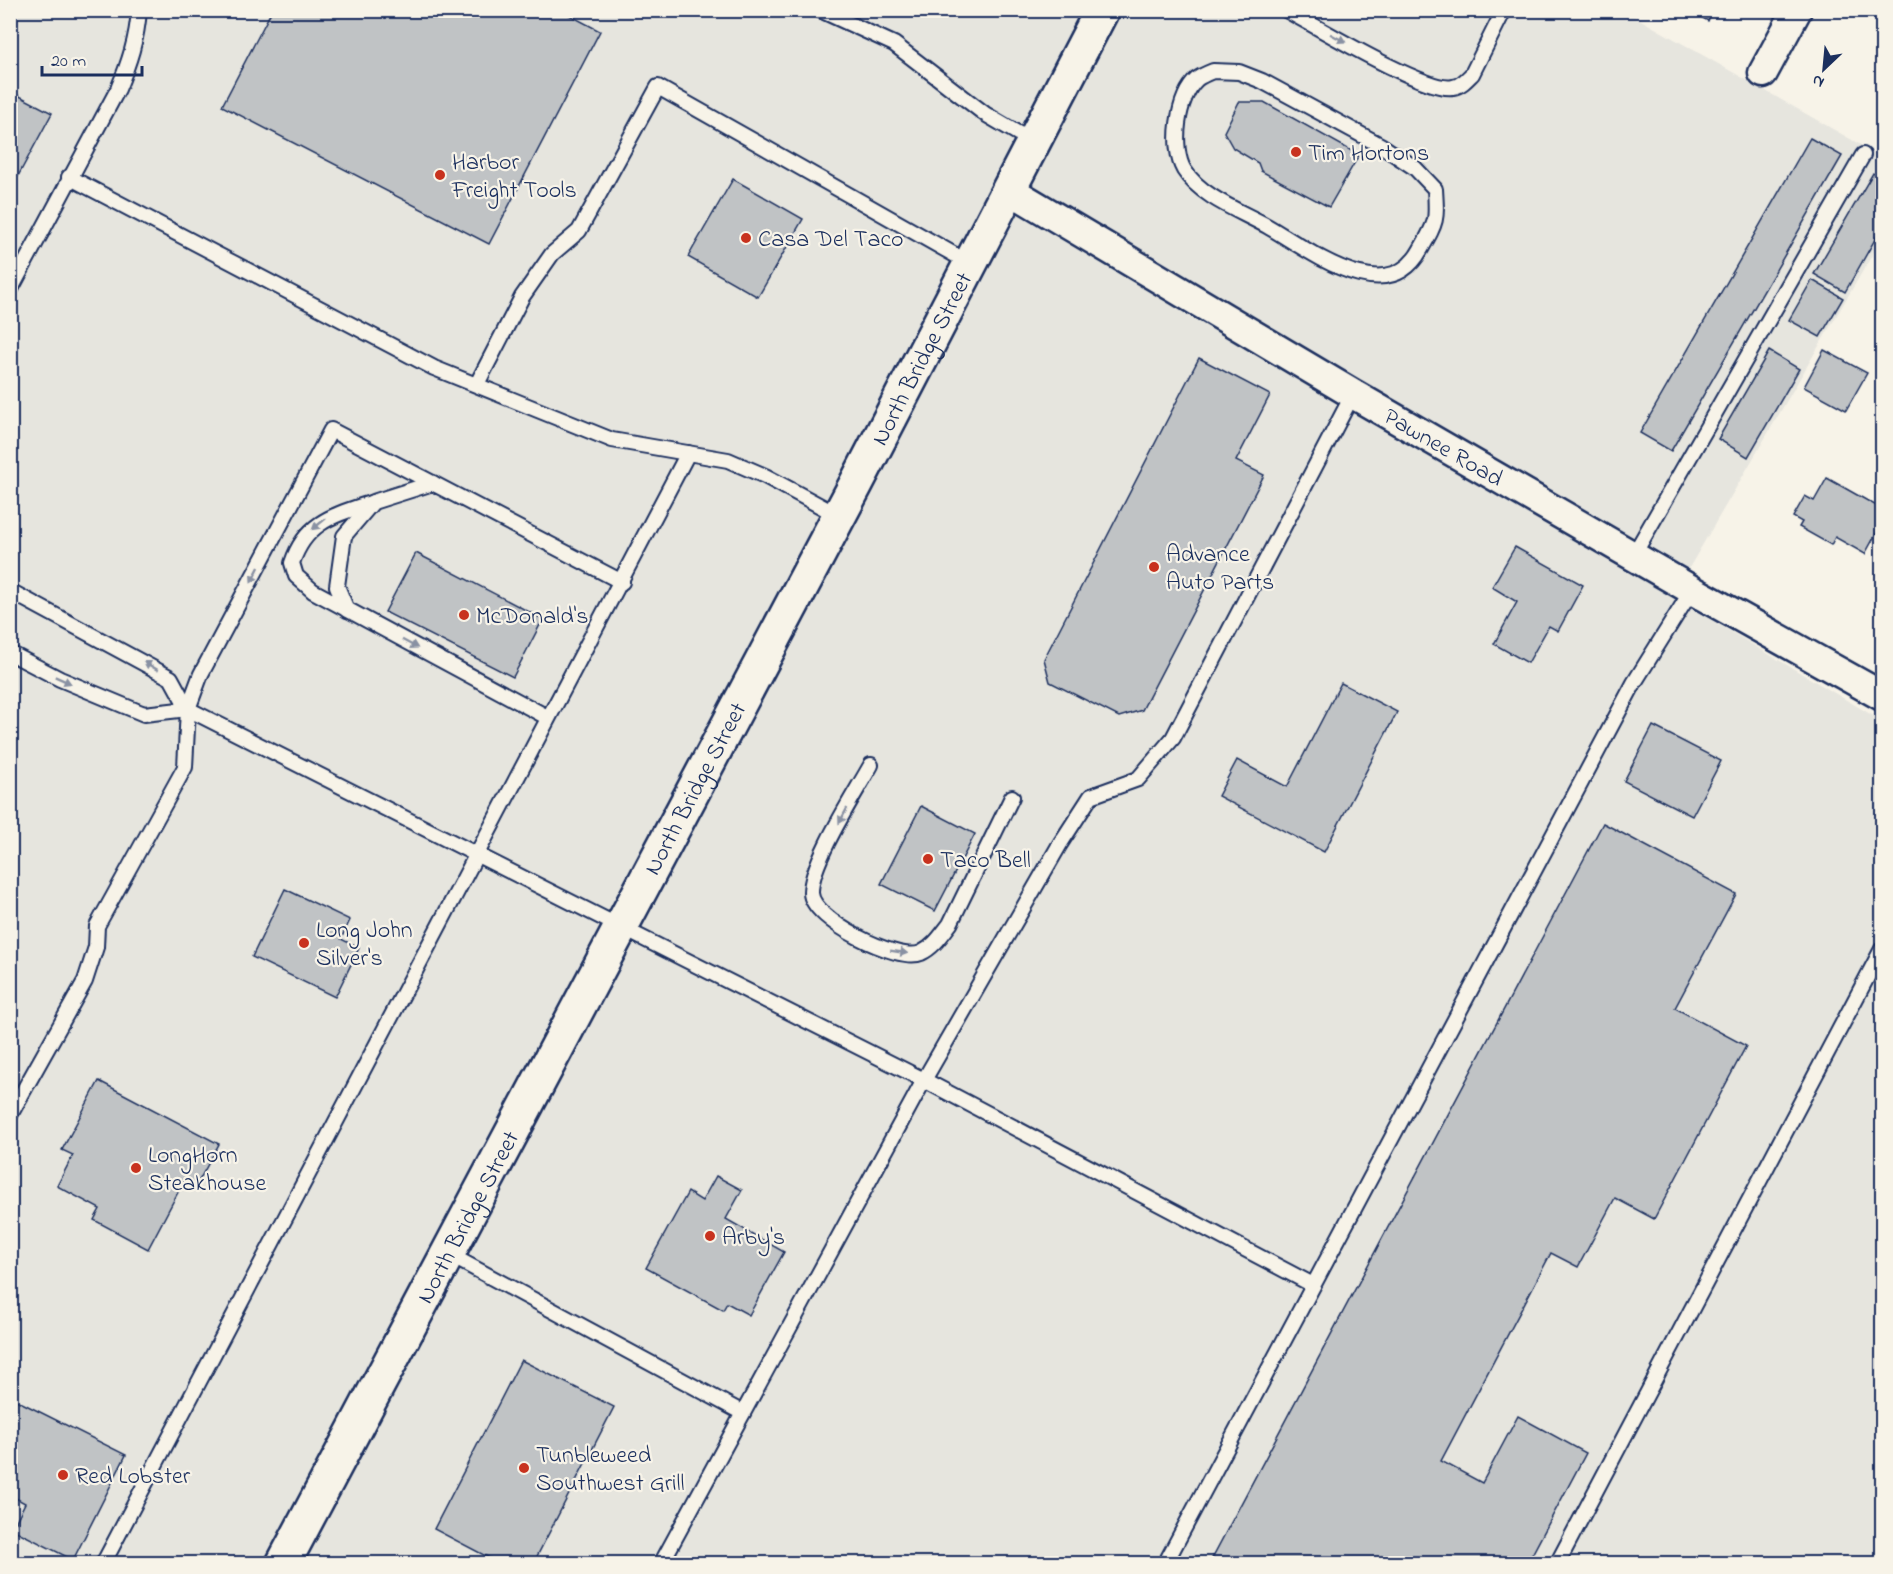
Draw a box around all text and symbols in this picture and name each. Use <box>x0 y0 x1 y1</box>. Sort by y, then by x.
one-way arrow <box>1329 33 1346 43</box>
scale bar <box>42 39 142 77</box>
north arrow <box>1794 39 1854 99</box>
text: 20 m <box>51 49 86 75</box>
text: N <box>1808 67 1828 94</box>
place label: Tim Hortons <box>1308 137 1429 172</box>
marker: Tim Hortons <box>1289 145 1303 159</box>
place label: Harbor Freight Tools <box>451 146 577 209</box>
marker: Harbor Freight Tools <box>433 168 447 182</box>
place label: Casa Del Taco <box>758 223 904 258</box>
marker: Casa Del Taco <box>739 231 753 245</box>
street label: North Bridge Street <box>864 267 983 453</box>
street label: Pawnee Road <box>1376 400 1509 497</box>
one-way arrow <box>311 518 327 531</box>
place label: Advance Auto Parts <box>1166 538 1274 601</box>
marker: Advance Auto Parts <box>1147 560 1161 574</box>
one-way arrow <box>250 566 260 583</box>
place label: McDonald's <box>476 600 588 635</box>
marker: McDonald's <box>457 608 471 622</box>
one-way arrow <box>402 639 419 649</box>
one-way arrow <box>143 661 159 672</box>
one-way arrow <box>54 675 71 684</box>
street label: North Bridge Street <box>636 697 757 882</box>
one-way arrow <box>838 808 848 825</box>
place label: Taco Bell <box>940 844 1031 879</box>
marker: Taco Bell <box>921 852 935 866</box>
place label: Long John Silver's <box>316 914 413 977</box>
marker: Long John Silver's <box>297 936 311 950</box>
one-way arrow <box>890 948 909 957</box>
street label: North Bridge Street <box>409 1125 530 1311</box>
place label: LongHorn Steakhouse <box>148 1139 266 1202</box>
marker: LongHorn Steakhouse <box>129 1161 143 1175</box>
place label: Arby's <box>722 1221 785 1257</box>
marker: Arby's <box>703 1229 717 1243</box>
place label: Tunbleweed Southwest Grill <box>536 1439 685 1502</box>
place label: Red Lobster <box>75 1460 191 1495</box>
marker: Tunbleweed Southwest Grill <box>517 1461 531 1475</box>
marker: Red Lobster <box>56 1468 70 1482</box>

